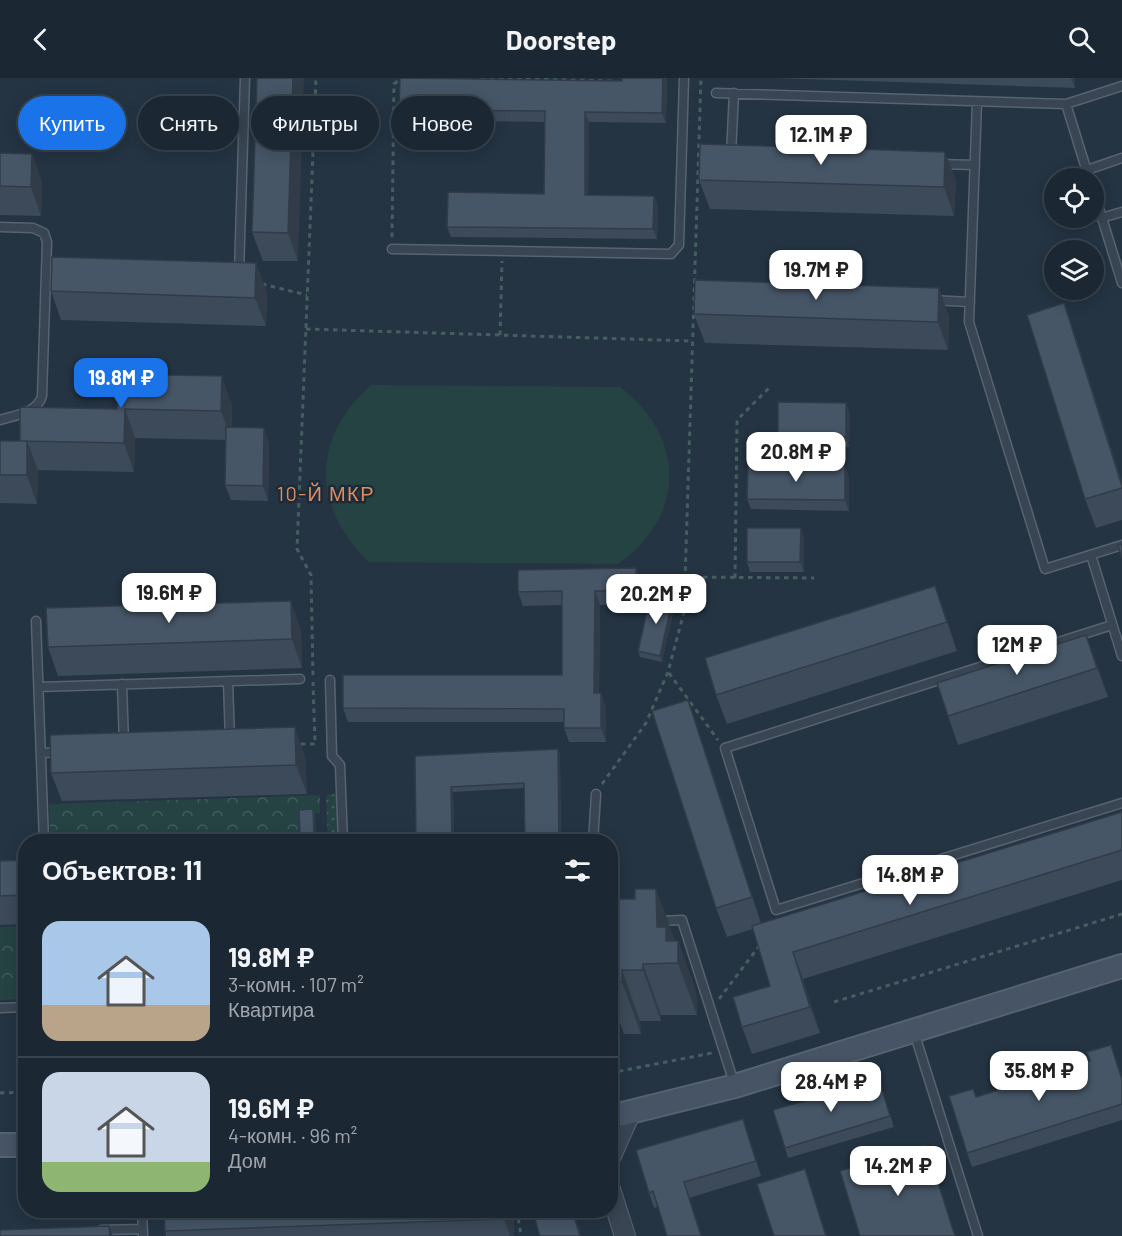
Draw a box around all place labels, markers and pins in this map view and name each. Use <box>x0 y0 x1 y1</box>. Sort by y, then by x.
pin: 12.1M ₽ <box>766 115 876 166</box>
pin: 19.7M ₽ <box>761 250 871 301</box>
pin: 19.8M ₽ <box>66 358 176 409</box>
pin: 20.8M ₽ <box>741 432 851 483</box>
pin: 19.6M ₽ <box>114 573 224 624</box>
pin: 20.2M ₽ <box>601 574 711 625</box>
pin: 12M ₽ <box>975 625 1059 676</box>
pin: 14.8M ₽ <box>855 855 965 906</box>
pin: 35.8M ₽ <box>984 1051 1094 1102</box>
pin: 28.4M ₽ <box>776 1062 886 1113</box>
pin: 14.2M ₽ <box>843 1146 953 1197</box>

